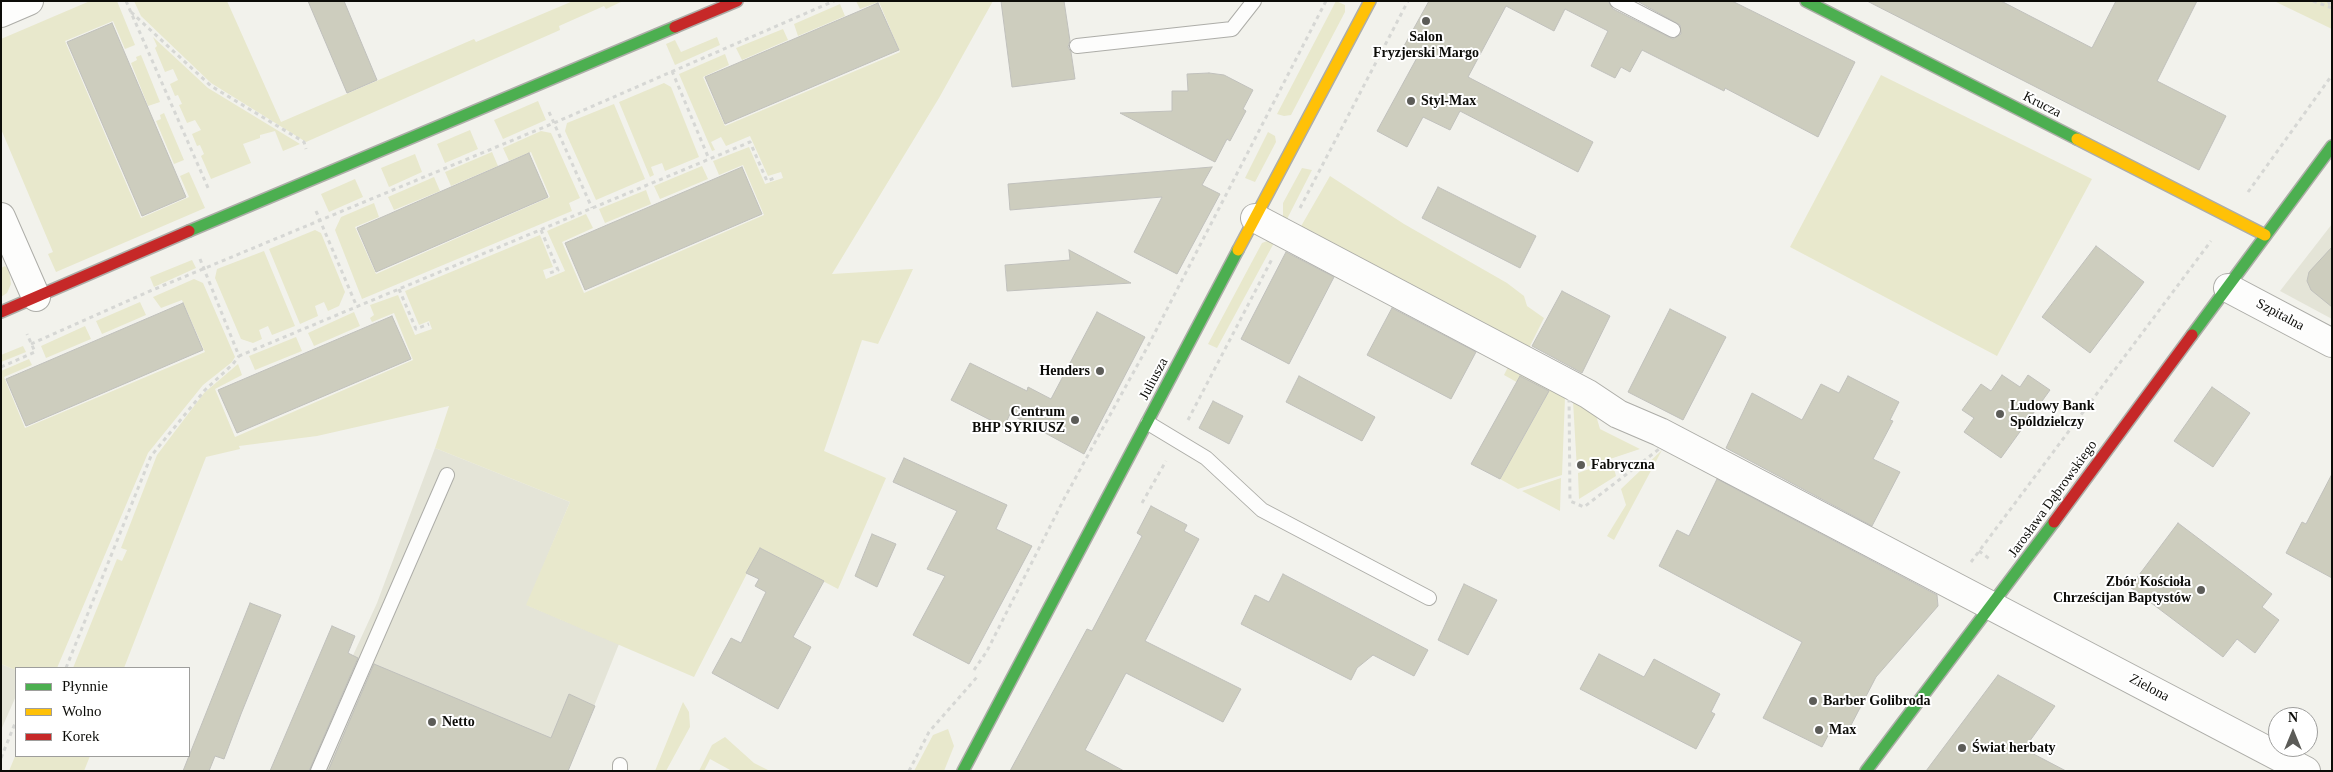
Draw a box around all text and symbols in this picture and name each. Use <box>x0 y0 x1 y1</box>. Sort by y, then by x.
marker: Salon Fryzjerski Margo <box>1420 15 1432 27</box>
place label: Salon Fryzjerski Margo <box>1373 29 1479 62</box>
street label: Krucza <box>2020 88 2064 122</box>
place label: Styl-Max <box>1421 93 1476 109</box>
marker: Styl-Max <box>1405 95 1417 107</box>
street label: Szpitalna <box>2253 295 2307 335</box>
street label: Juliusza <box>1136 355 1172 403</box>
place label: Henders <box>1039 363 1090 379</box>
marker: Henders <box>1094 365 1106 377</box>
place label: Ludowy Bank Spóldzielczy <box>2010 398 2094 431</box>
place label: Centrum BHP SYRIUSZ <box>972 404 1065 437</box>
marker: Ludowy Bank Spóldzielczy <box>1994 408 2006 420</box>
marker: Centrum BHP SYRIUSZ <box>1069 414 1081 426</box>
street label: Jarosława Dąbrowskiego <box>2005 437 2101 561</box>
place label: Fabryczna <box>1591 457 1655 473</box>
marker: Fabryczna <box>1575 459 1587 471</box>
place label: Zbór Kościoła Chrześcijan Baptystów <box>2053 574 2191 606</box>
marker: Zbór Kościoła Chrześcijan Baptystów <box>2195 584 2207 596</box>
legend <box>15 667 190 757</box>
street label: Zielona <box>2126 671 2172 705</box>
text: Płynnie <box>62 678 108 694</box>
place label: Barber Golibroda <box>1823 693 1930 709</box>
marker: Barber Golibroda <box>1807 695 1819 707</box>
text: Wolno <box>62 703 102 719</box>
north arrow <box>2268 707 2318 757</box>
text: N <box>2288 710 2298 725</box>
place label: Netto <box>442 714 475 730</box>
marker: Netto <box>426 716 438 728</box>
place label: Max <box>1829 722 1856 738</box>
marker: Max <box>1813 724 1825 736</box>
text: Korek <box>62 728 100 744</box>
place label: Świat herbaty <box>1972 740 2056 756</box>
marker: Świat herbaty <box>1956 742 1968 754</box>

